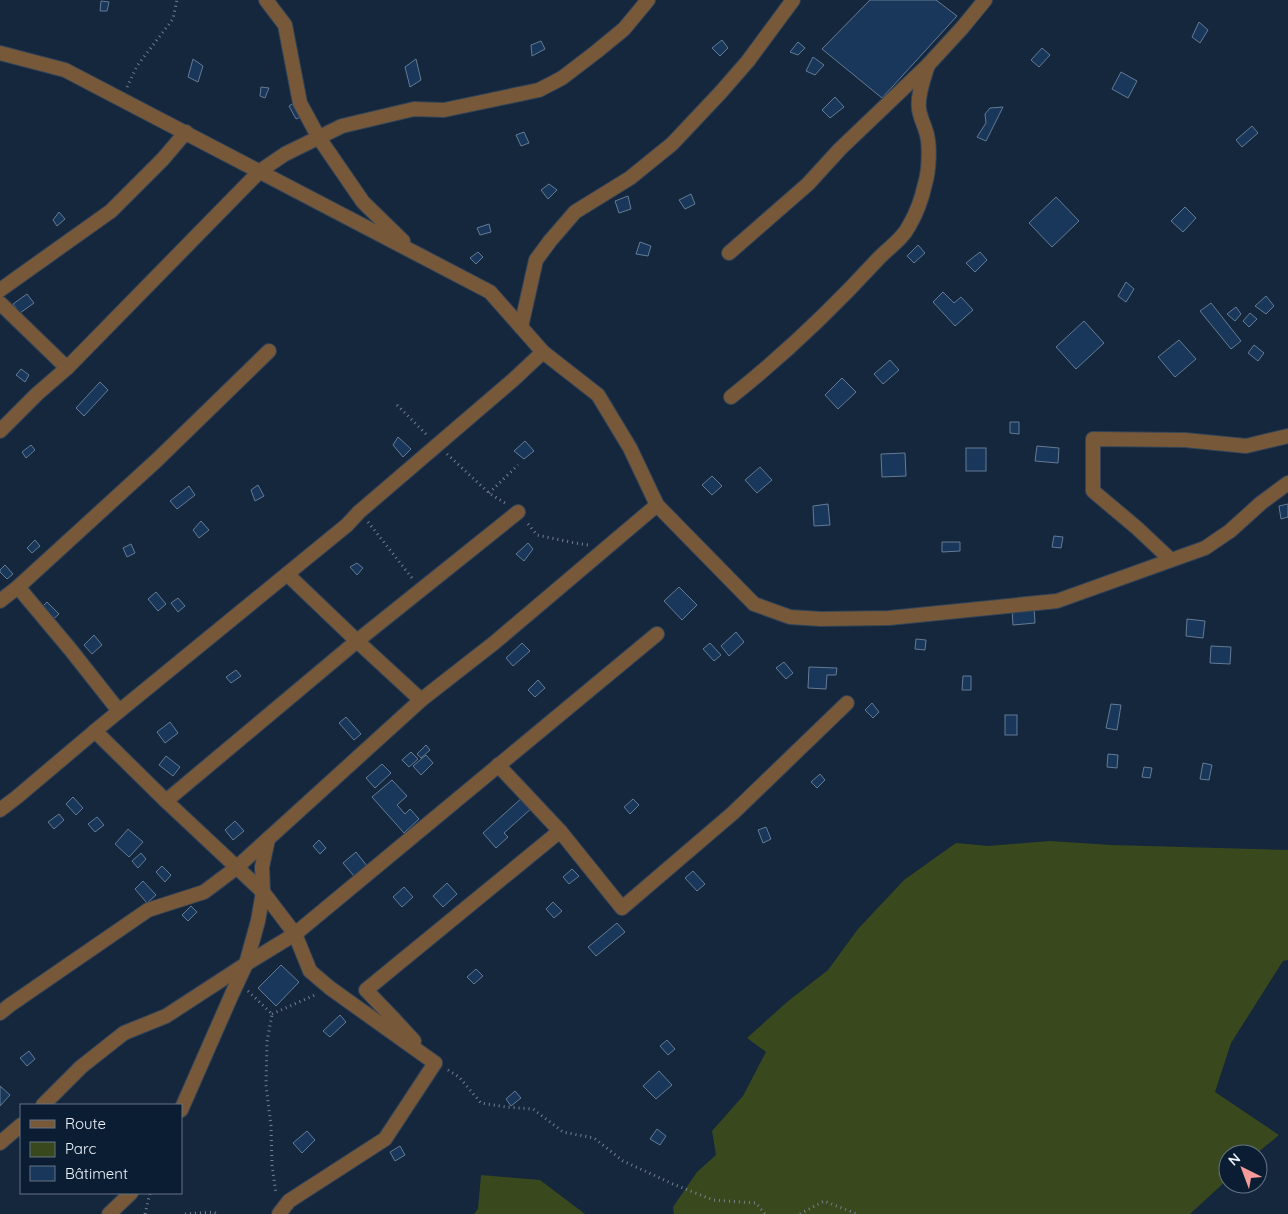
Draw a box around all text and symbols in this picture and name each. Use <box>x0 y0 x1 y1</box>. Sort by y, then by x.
legend <box>20 1104 182 1194</box>
text: Route <box>65 1114 106 1133</box>
text: Parc <box>65 1139 96 1158</box>
north arrow <box>1218 1144 1268 1194</box>
text: N <box>1224 1149 1244 1169</box>
text: Bâtiment <box>65 1164 128 1183</box>

